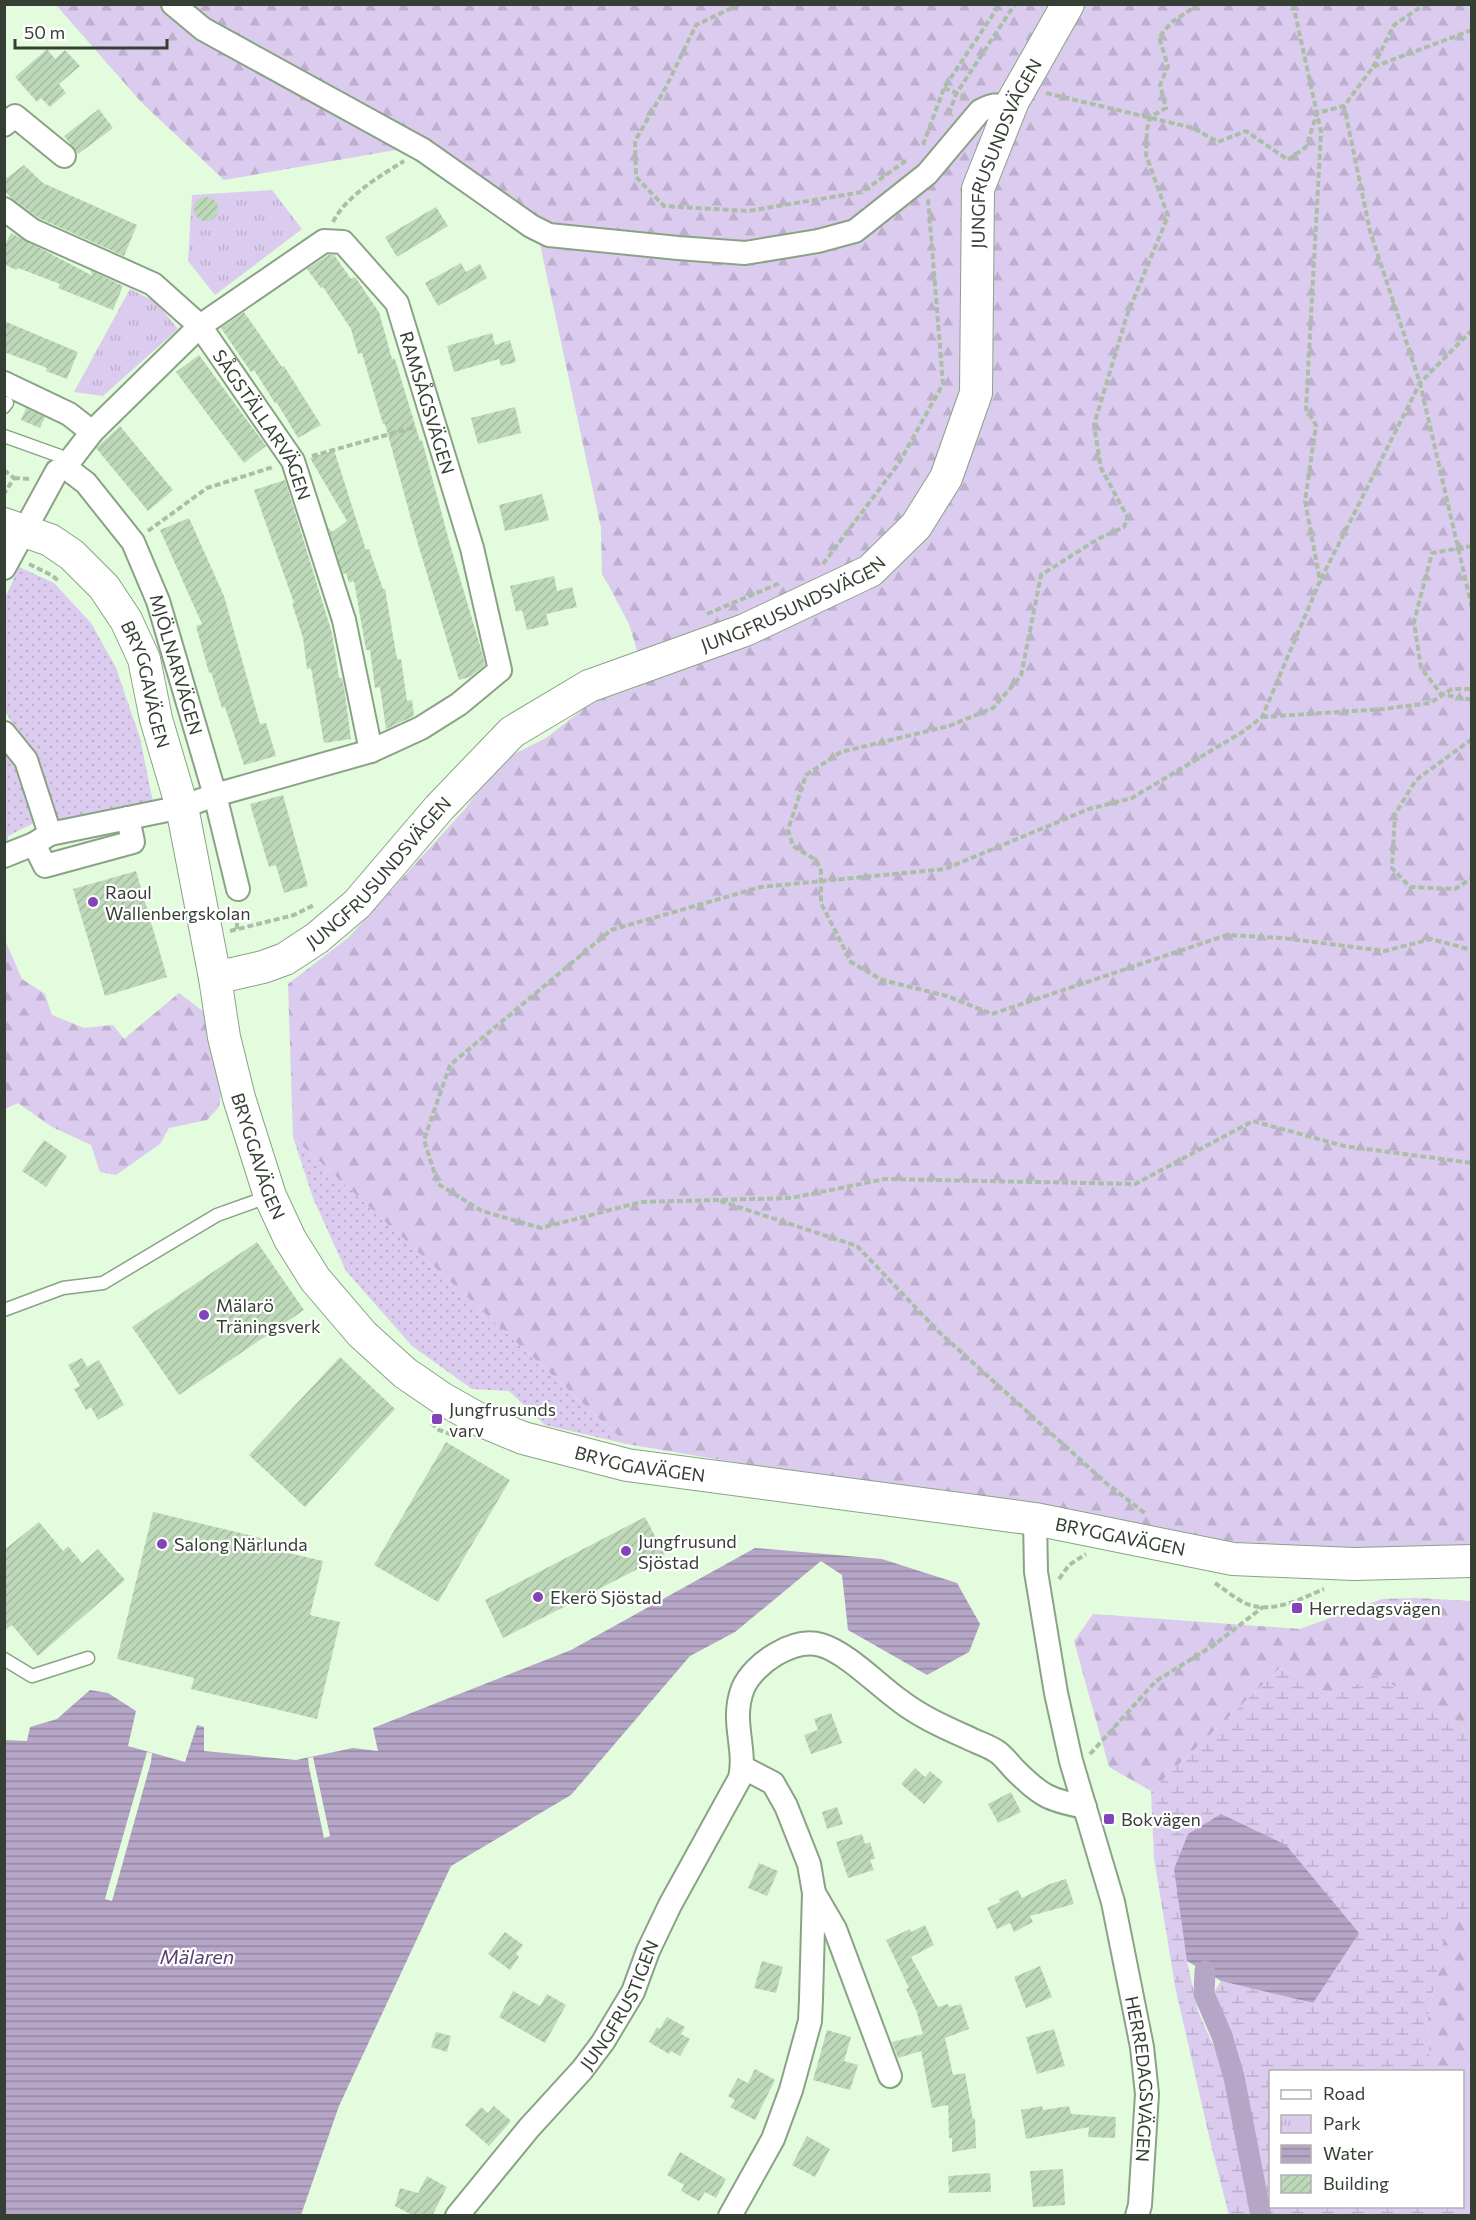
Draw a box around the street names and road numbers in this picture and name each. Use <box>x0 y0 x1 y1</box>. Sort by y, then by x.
street label: JUNGFRUSUNDSVÄGEN <box>966 54 1046 249</box>
street label: RAMSÅGSVÄGEN <box>395 329 460 477</box>
street label: SÅGSTÄLLARVÄGEN <box>208 345 316 503</box>
street label: JUNGFRUSUNDSVÄGEN <box>698 551 890 656</box>
street label: MJÖLNARVÄGEN <box>146 591 208 737</box>
street label: BRYGGAVÄGEN <box>117 617 175 751</box>
street label: JUNGFRUSUNDSVÄGEN <box>302 792 455 953</box>
street label: BRYGGAVÄGEN <box>227 1090 290 1223</box>
street label: BRYGGAVÄGEN <box>573 1441 707 1486</box>
street label: BRYGGAVÄGEN <box>1053 1512 1187 1560</box>
street label: JUNGFRUSTIGEN <box>575 1936 663 2074</box>
street label: HERREDAGSVÄGEN <box>1121 1994 1158 2163</box>

